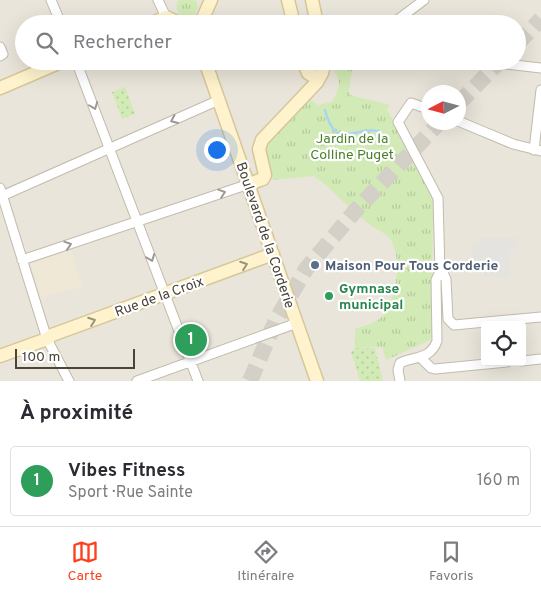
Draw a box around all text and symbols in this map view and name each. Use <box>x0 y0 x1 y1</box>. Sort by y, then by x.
search box <box>15 15 526 70</box>
icon: search <box>33 29 61 57</box>
text: Rechercher <box>73 31 172 55</box>
north arrow <box>421 85 466 130</box>
one-way arrow <box>88 102 98 110</box>
one-way arrow <box>171 113 180 123</box>
park label: Jardin de la Colline Puget <box>310 131 394 164</box>
your location <box>204 137 230 163</box>
street label: Boulevard de la Corderie <box>232 160 298 311</box>
one-way arrow <box>217 189 226 199</box>
one-way arrow <box>63 241 72 251</box>
one-way arrow <box>146 254 156 262</box>
place label: Maison Pour Tous Corderie <box>325 258 498 275</box>
marker: Maison Pour Tous Corderie <box>309 259 321 271</box>
one-way arrow <box>240 261 248 271</box>
street label: Rue de la Croix <box>113 273 206 321</box>
place label: Gymnase municipal <box>339 281 403 314</box>
marker: Gymnase municipal <box>323 290 335 302</box>
one-way arrow <box>87 317 95 327</box>
pin: 1 <box>175 321 207 359</box>
map controls <box>481 321 526 366</box>
button: locate <box>481 321 526 366</box>
scale bar <box>15 346 135 369</box>
text: 100 m <box>22 349 60 366</box>
text: À proximité <box>20 400 133 427</box>
text: Vibes Fitness <box>68 459 185 483</box>
text: 1 <box>34 471 40 491</box>
text: 160 m <box>477 471 520 491</box>
text: Sport · Rue Sainte <box>68 483 193 503</box>
tab: Carte <box>67 538 102 585</box>
tab: Itinéraire <box>237 538 294 585</box>
tab: Favoris <box>429 538 474 585</box>

